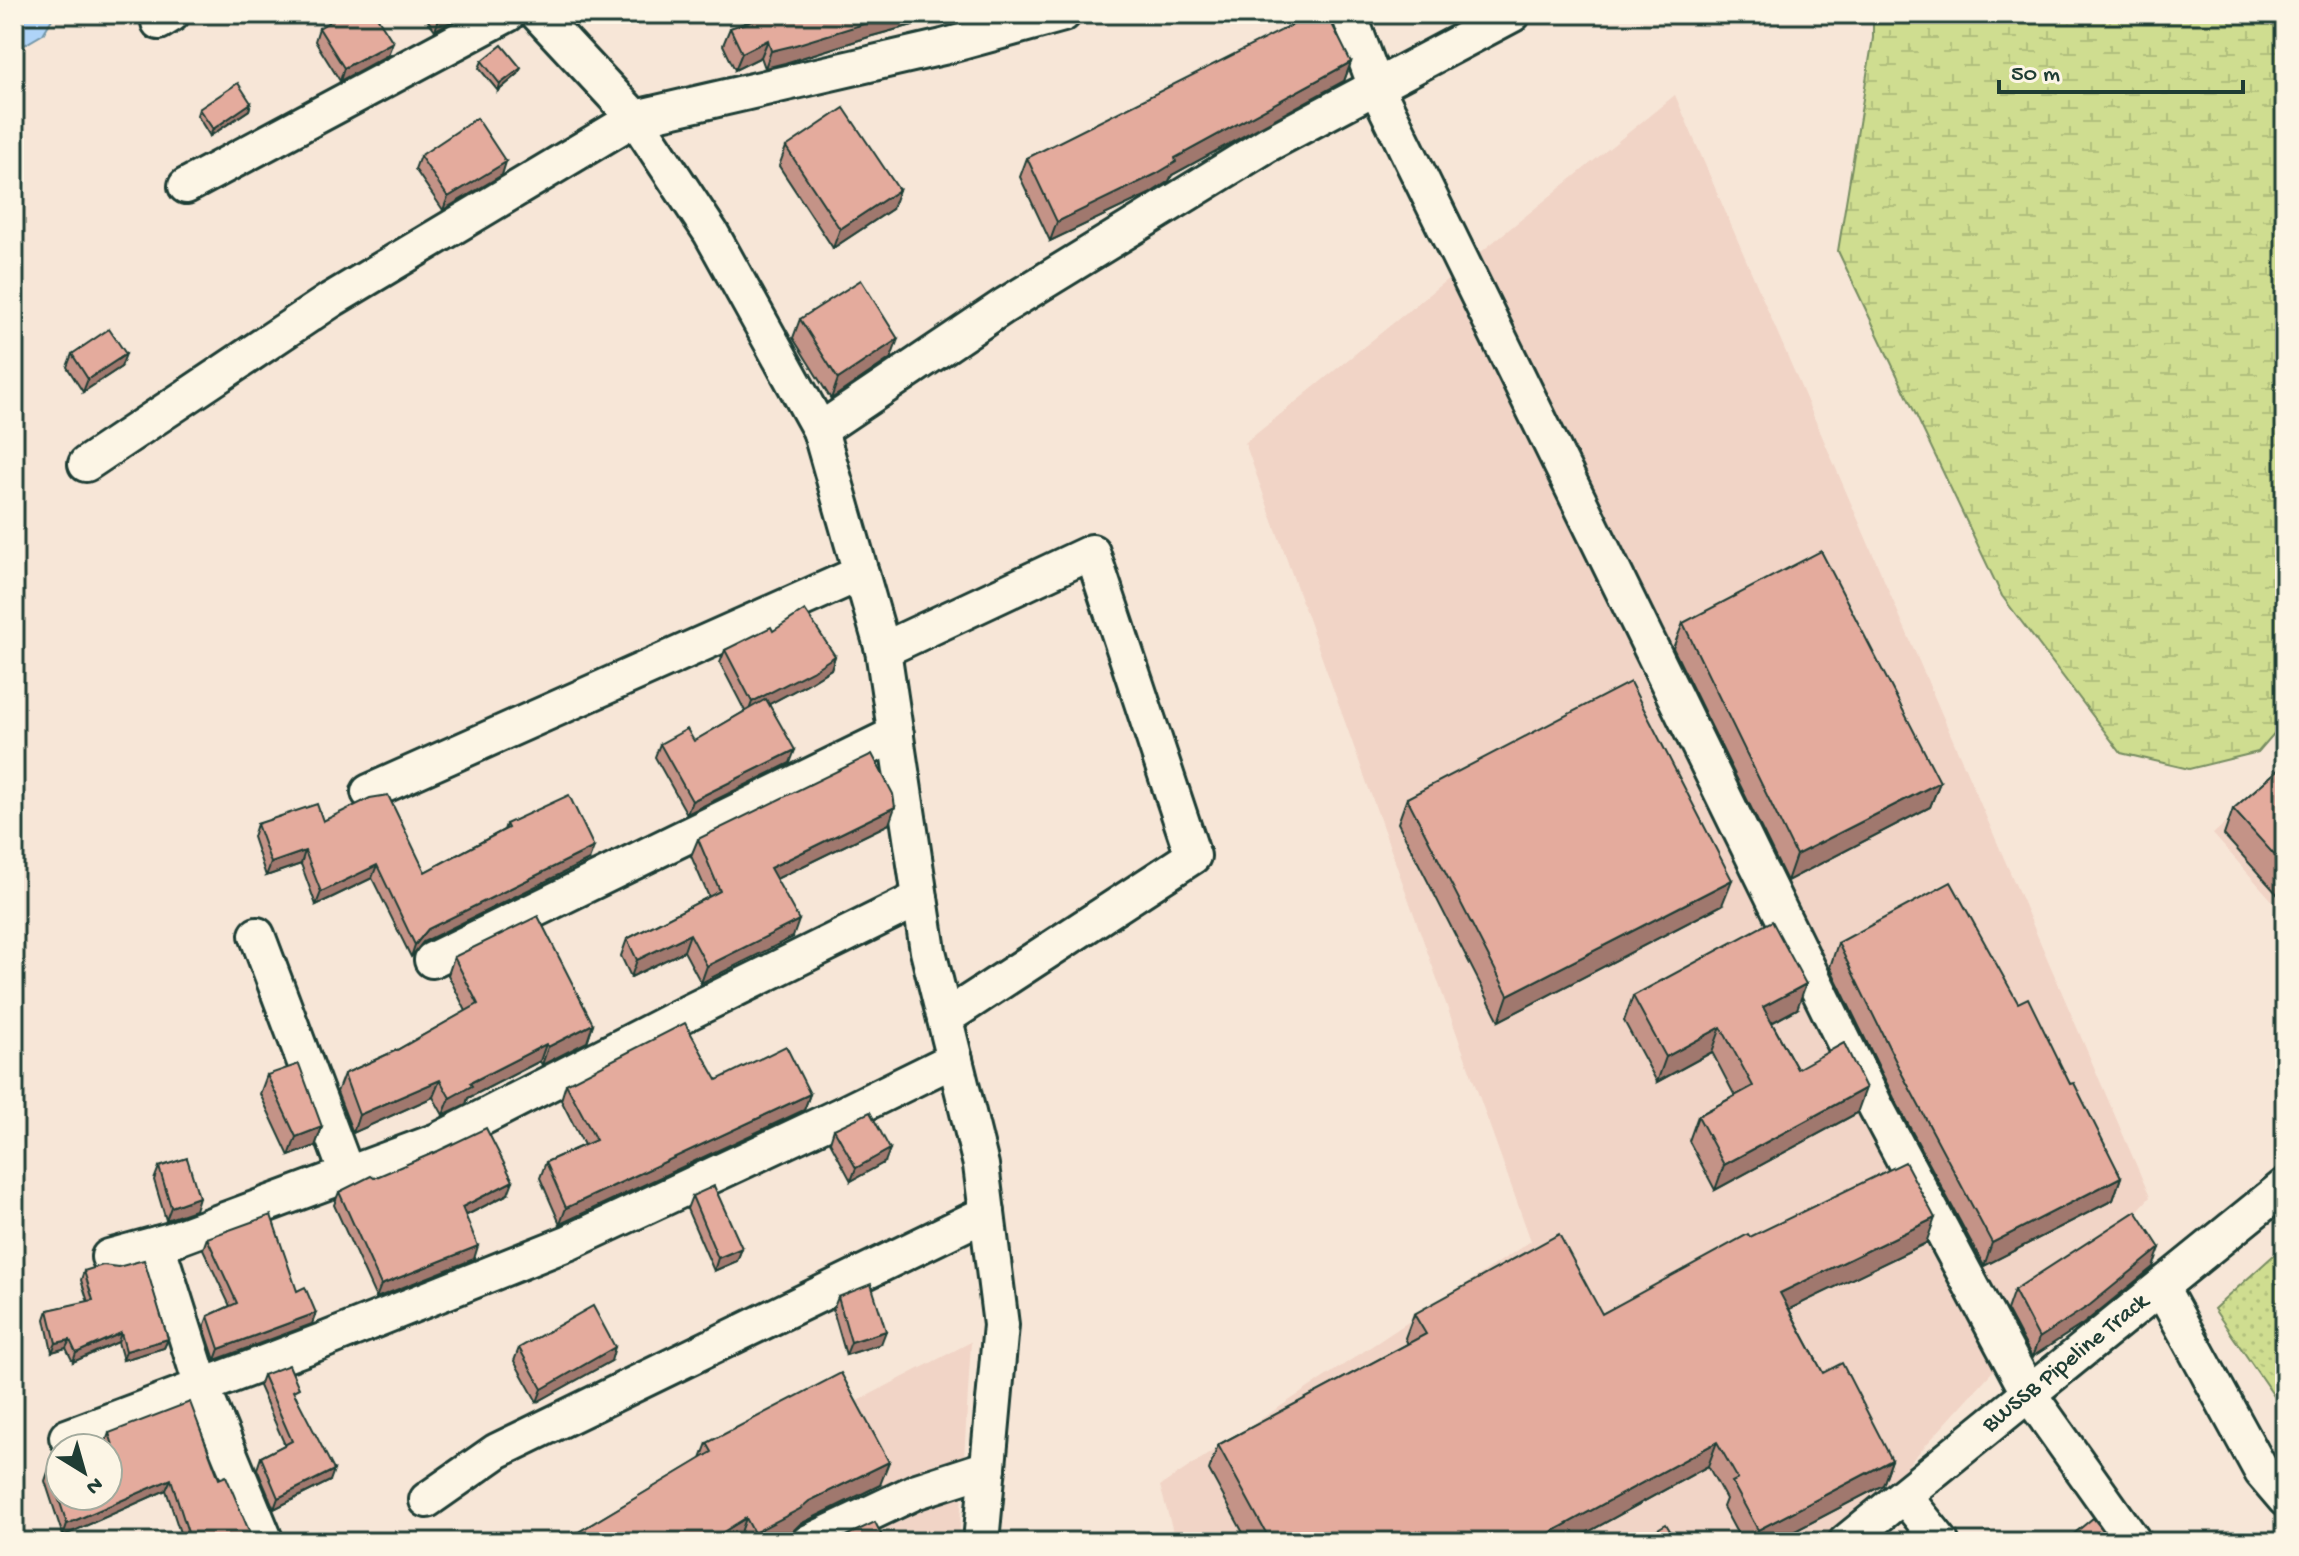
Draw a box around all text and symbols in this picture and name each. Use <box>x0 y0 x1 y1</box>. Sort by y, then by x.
scale bar <box>1999 44 2243 94</box>
text: 50 m <box>2011 61 2060 90</box>
street label: BWSSB Pipeline Track <box>1976 1287 2157 1441</box>
north arrow <box>44 1432 124 1512</box>
text: N <box>80 1470 107 1499</box>

